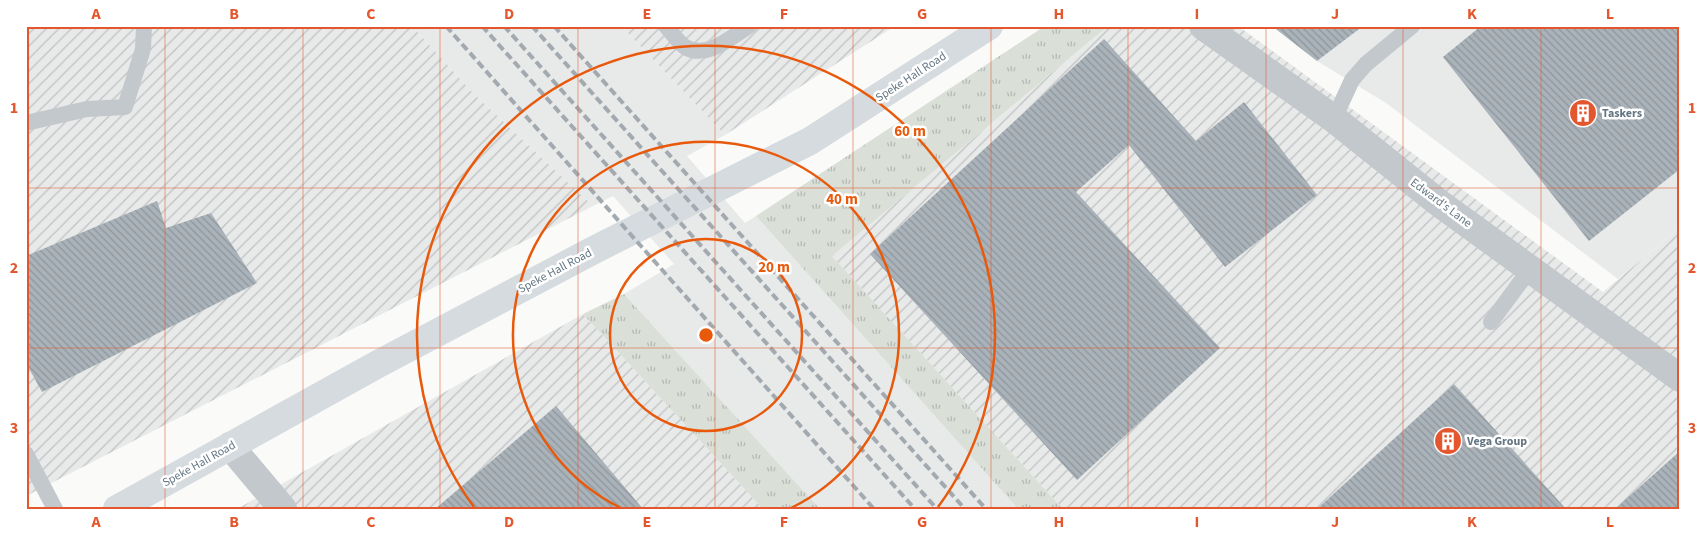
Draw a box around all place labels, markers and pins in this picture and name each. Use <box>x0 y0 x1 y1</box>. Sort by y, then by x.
building icon: Taskers <box>1568 98 1598 128</box>
place label: Taskers <box>1602 105 1642 122</box>
centre of rings <box>697 326 715 344</box>
building icon: Vega Group <box>1433 426 1463 456</box>
place label: Vega Group <box>1466 433 1527 450</box>

